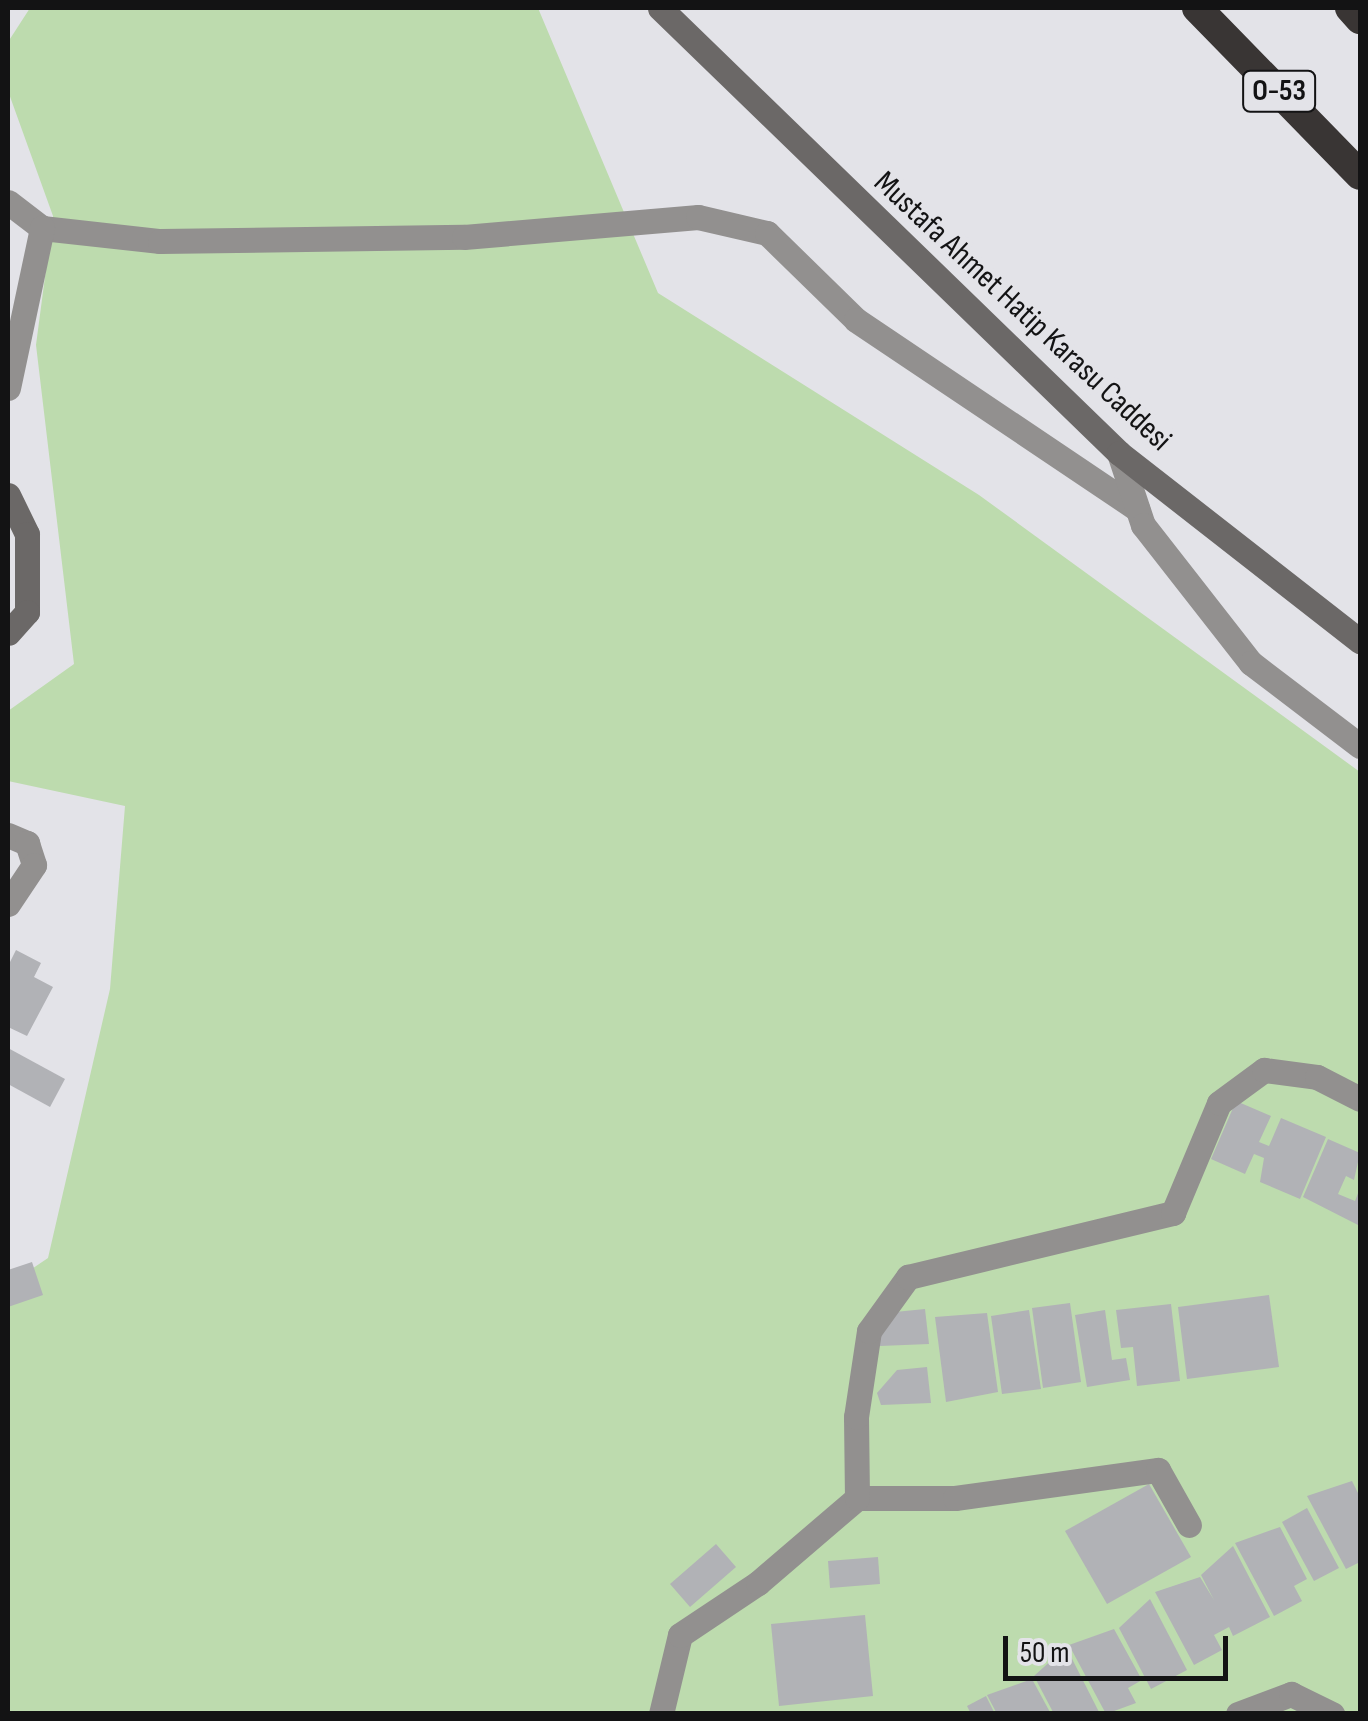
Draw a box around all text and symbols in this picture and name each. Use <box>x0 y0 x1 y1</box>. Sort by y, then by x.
road number: O-53 <box>1242 66 1316 116</box>
street label: Mustafa Ahmet Hatip Karasu Caddesi <box>865 164 1179 460</box>
scale bar <box>1008 1616 1233 1678</box>
text: 50 m <box>1020 1635 1069 1671</box>

